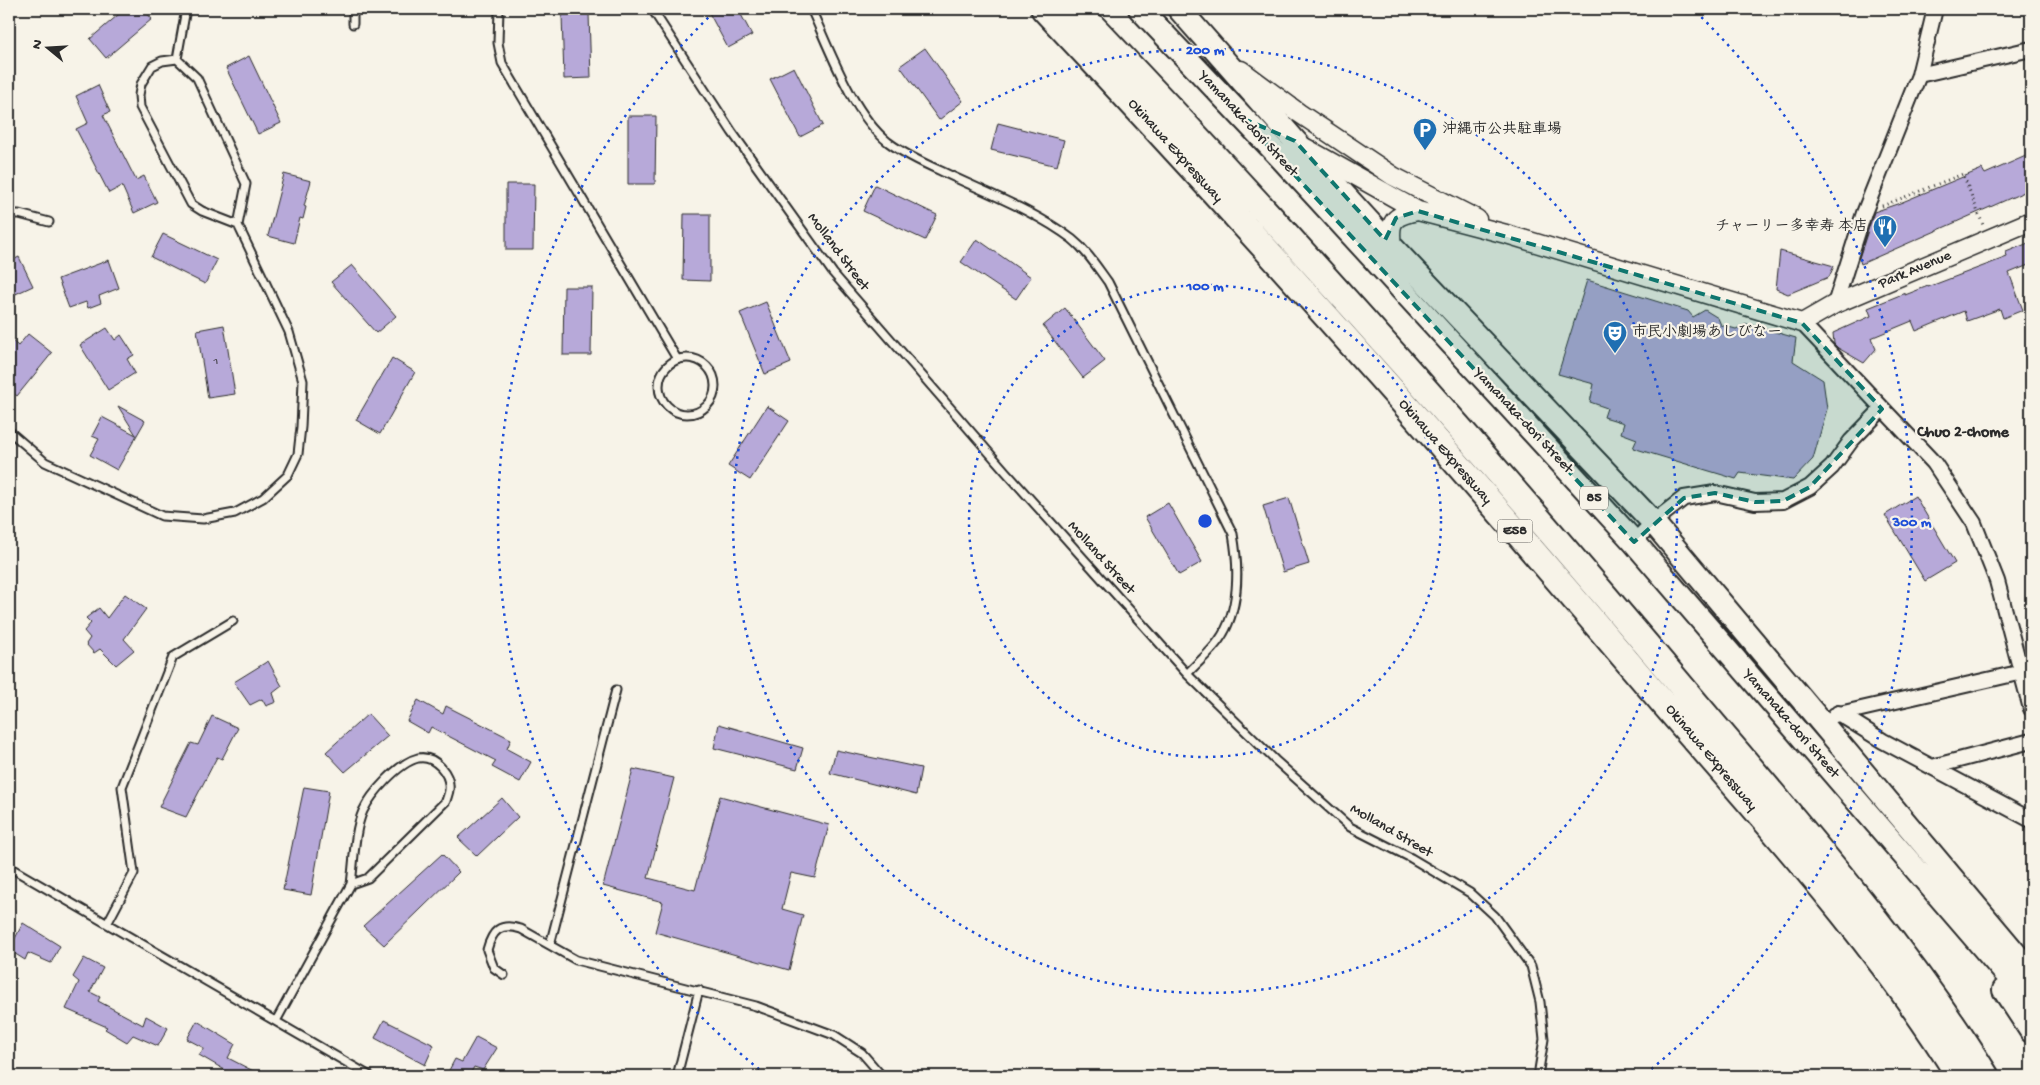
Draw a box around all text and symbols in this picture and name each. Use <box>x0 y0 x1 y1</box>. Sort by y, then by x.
north arrow <box>22 22 72 72</box>
text: N <box>29 38 48 52</box>
text: 200 m <box>1186 42 1225 60</box>
street label: Yamanaka-dori Street <box>1193 66 1303 182</box>
street label: Okinawa Expressway <box>1123 95 1227 207</box>
parking icon: 沖縄市公共駐車場 <box>1412 117 1438 151</box>
place label: 沖縄市公共駐車場 <box>1442 120 1562 139</box>
street label: Molland Street <box>803 210 874 296</box>
restaurant icon: チャーリー多幸寿 本店 <box>1872 214 1898 248</box>
place label: チャーリー多幸寿 本店 <box>1715 217 1868 236</box>
street label: Park Avenue <box>1875 247 1954 294</box>
text: 100 m <box>1185 278 1224 296</box>
theatre icon: 市民小劇場あしびなー <box>1602 320 1628 354</box>
place label: 市民小劇場あしびなー <box>1632 323 1782 342</box>
house number: 1 <box>213 355 219 369</box>
street label: Yamanaka-dori Street <box>1468 363 1578 479</box>
street label: Okinawa Expressway <box>1394 396 1496 509</box>
district label: Chuo 2-chome <box>1916 424 2010 443</box>
road number: 85 <box>1580 486 1608 509</box>
centre of rings <box>1196 512 1214 530</box>
text: 300 m <box>1891 514 1932 532</box>
street label: Molland Street <box>1063 518 1140 600</box>
road number: E58 <box>1498 520 1532 542</box>
street label: Yamanaka-dori Street <box>1738 664 1844 783</box>
street label: Okinawa Expressway <box>1661 701 1761 816</box>
street label: Molland Street <box>1346 800 1437 863</box>

